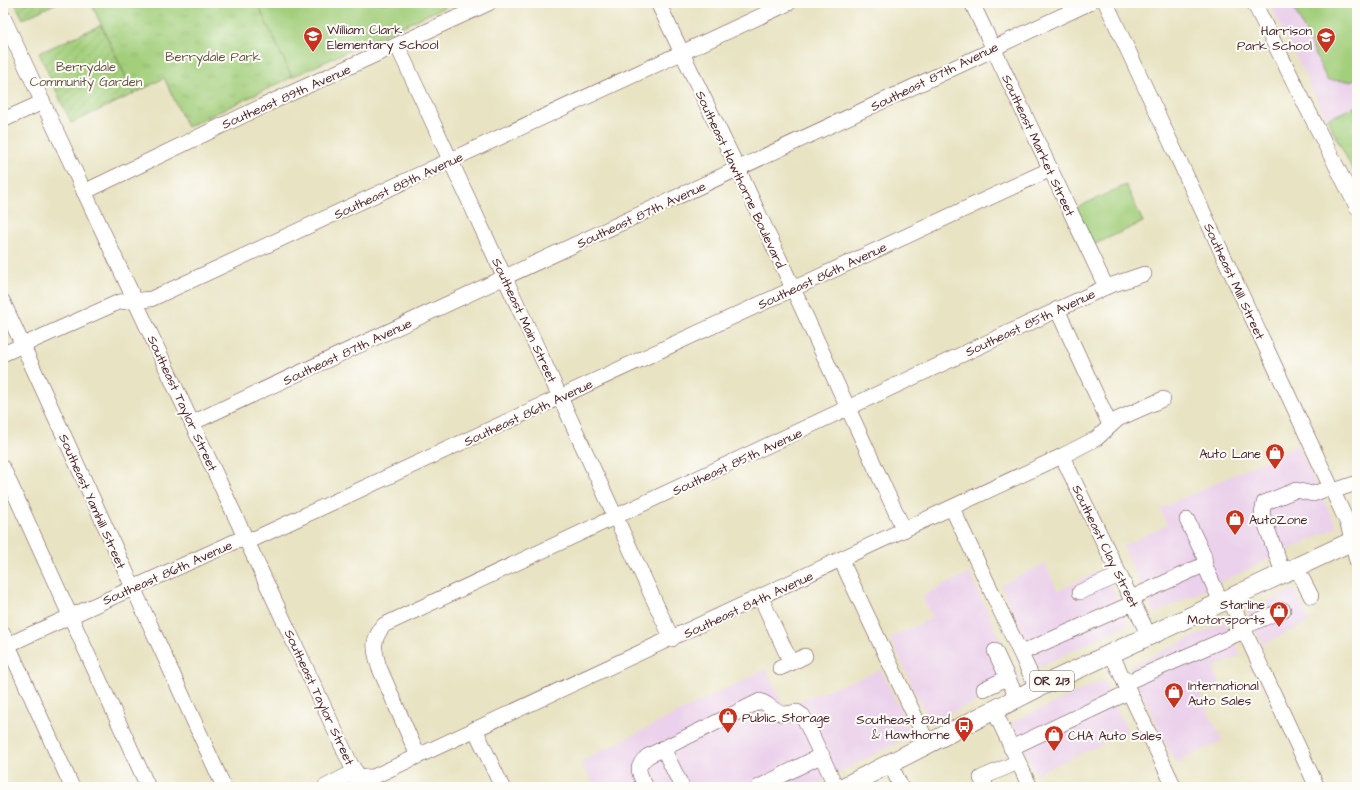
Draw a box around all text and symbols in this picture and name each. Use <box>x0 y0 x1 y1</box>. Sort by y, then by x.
place label: William Clark Elementary School <box>327 21 439 55</box>
place label: Harrison Park School <box>1237 22 1312 55</box>
school or university icon: William Clark Elementary School <box>302 25 324 53</box>
school or university icon: Harrison Park School <box>1315 26 1337 54</box>
street label: Southeast 87th Avenue <box>868 38 1001 116</box>
park label: Berrydale Park <box>165 48 261 67</box>
park label: Berrydale Community Garden <box>30 58 143 92</box>
street label: Southeast 89th Avenue <box>219 60 354 134</box>
street label: Southeast Market Street <box>997 72 1079 220</box>
street label: Southeast Hawthorne Boulevard <box>691 88 789 271</box>
street label: Southeast 88th Avenue <box>331 148 466 224</box>
street label: Southeast 87th Avenue <box>574 177 709 253</box>
street label: Southeast Mill Street <box>1199 220 1269 343</box>
street label: Southeast 86th Avenue <box>755 238 890 314</box>
street label: Southeast Main Street <box>487 255 561 386</box>
street label: Southeast 85th Avenue <box>963 285 1098 361</box>
street label: Southeast 87th Avenue <box>280 314 415 390</box>
street label: Southeast Taylor Street <box>142 332 222 476</box>
street label: Southeast 86th Avenue <box>461 375 596 451</box>
street label: Southeast 85th Avenue <box>670 424 805 500</box>
street label: Southeast Yamhill Street <box>54 431 130 572</box>
shop icon: Auto Lane <box>1264 442 1286 470</box>
place label: Auto Lane <box>1199 445 1261 463</box>
street label: Southeast Clay Street <box>1067 482 1143 612</box>
shop icon: AutoZone <box>1224 508 1246 536</box>
place label: AutoZone <box>1249 511 1308 529</box>
street label: Southeast 86th Avenue <box>100 536 235 610</box>
street label: Southeast 84th Avenue <box>681 567 816 643</box>
place label: Starline Motorsports <box>1187 596 1265 629</box>
shop icon: Starline Motorsports <box>1268 600 1290 628</box>
street label: Southeast Taylor Street <box>279 626 359 770</box>
road number: OR 213 <box>1030 671 1074 691</box>
place label: International Auto Sales <box>1188 677 1259 710</box>
shop icon: International Auto Sales <box>1163 681 1185 709</box>
shop icon: Public Storage <box>717 706 739 734</box>
place label: Public Storage <box>742 709 830 728</box>
place label: Southeast 82nd & Hawthorne <box>856 711 950 744</box>
bus stop icon: Southeast 82nd & Hawthorne <box>953 715 975 743</box>
shop icon: CHA Auto Sales <box>1043 724 1065 752</box>
place label: CHA Auto Sales <box>1068 727 1162 745</box>

